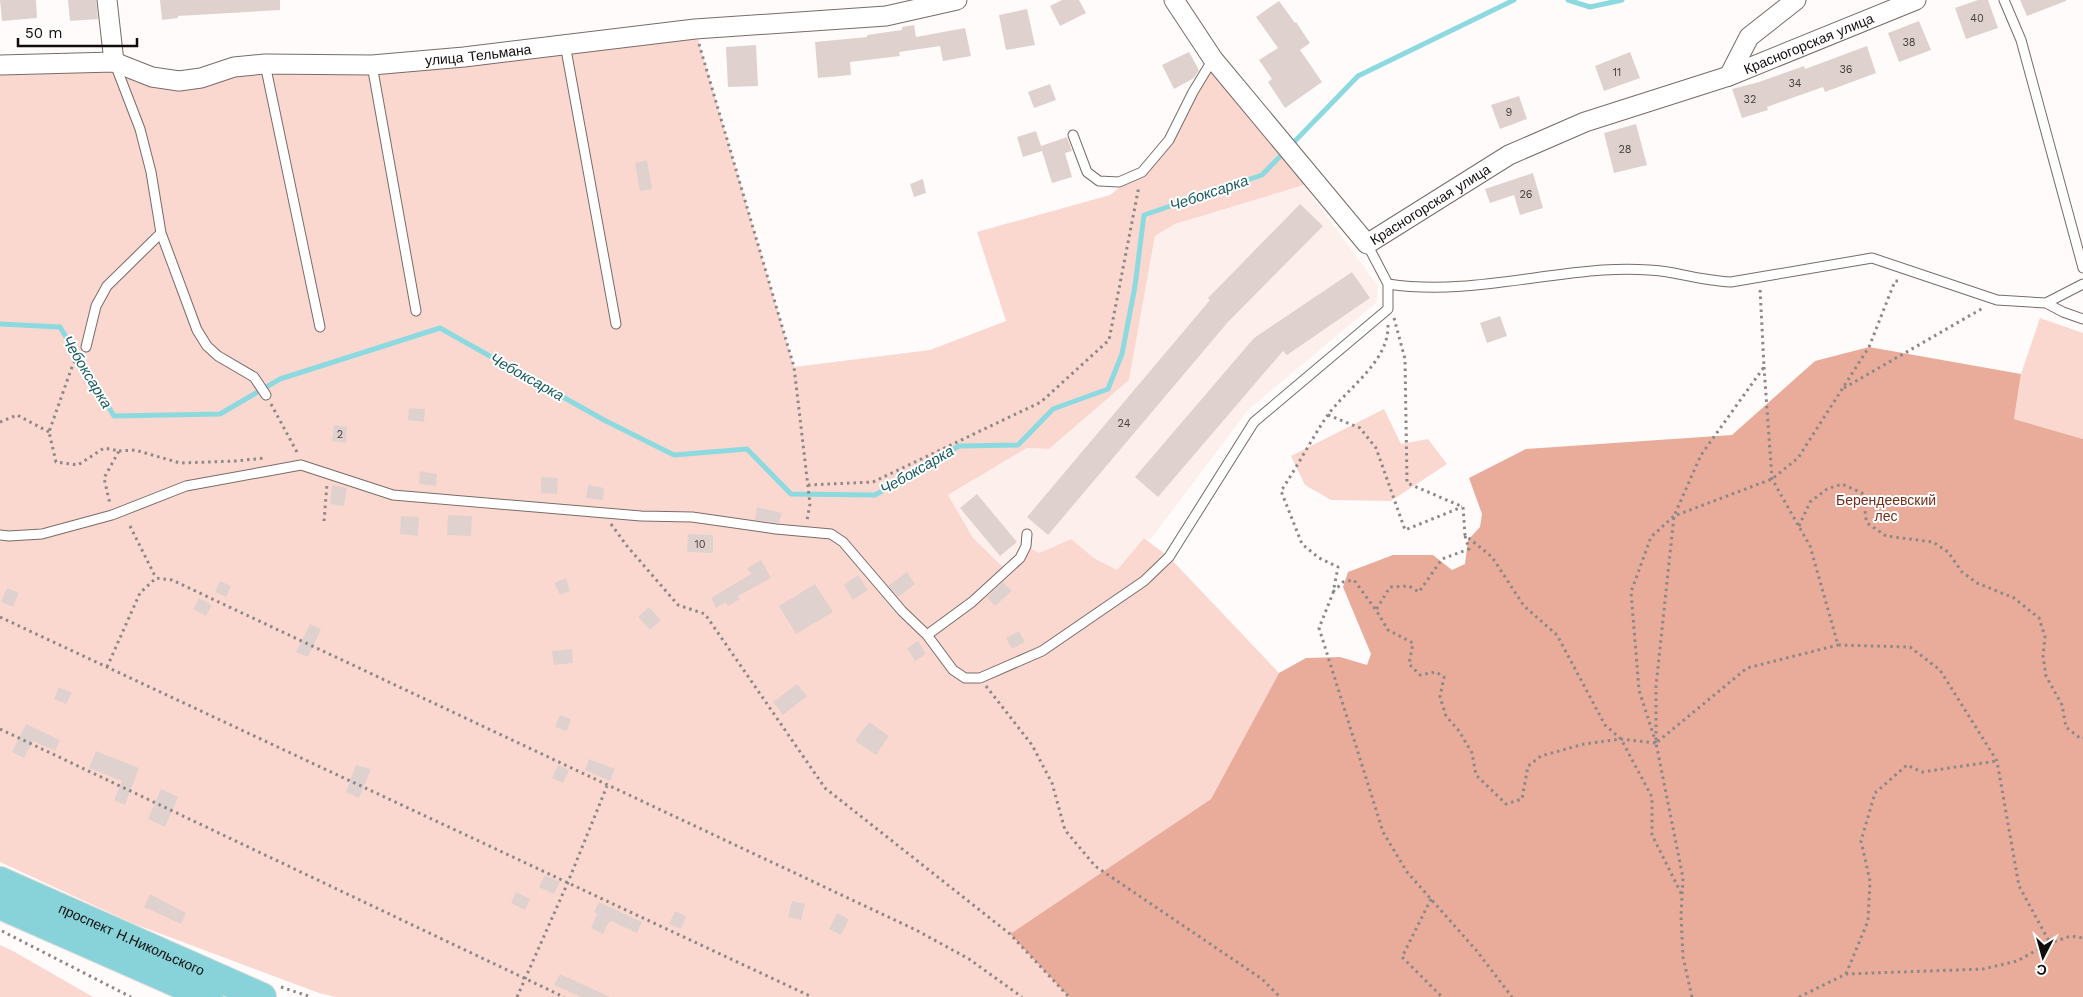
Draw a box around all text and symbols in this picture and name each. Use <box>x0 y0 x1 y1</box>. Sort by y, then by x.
street label: Красногорская улица <box>1741 10 1876 77</box>
house number: 40 <box>1970 12 1984 25</box>
scale bar <box>18 15 136 47</box>
text: 50 m <box>25 24 62 42</box>
house number: 38 <box>1902 36 1916 49</box>
street label: улица Тельмана <box>424 41 532 68</box>
house number: 36 <box>1839 63 1853 76</box>
house number: 11 <box>1613 66 1621 79</box>
house number: 34 <box>1788 77 1802 90</box>
house number: 32 <box>1744 93 1756 106</box>
house number: 9 <box>1506 106 1513 119</box>
house number: 28 <box>1618 143 1632 156</box>
street label: Красногорская улица <box>1367 161 1493 248</box>
water label: Чебоксарка <box>1167 171 1251 215</box>
house number: 26 <box>1519 188 1533 201</box>
water label: Чебоксарка <box>58 332 116 412</box>
water label: Чебоксарка <box>487 349 567 405</box>
house number: 24 <box>1118 417 1131 430</box>
house number: 2 <box>337 428 343 441</box>
water label: Чебоксарка <box>877 442 957 498</box>
park label: Берендеевский лес <box>1836 492 1936 524</box>
house number: 10 <box>694 538 706 551</box>
street label: проспект Н.Никольского <box>56 900 207 979</box>
north arrow <box>2018 932 2068 982</box>
text: С <box>2036 961 2048 978</box>

